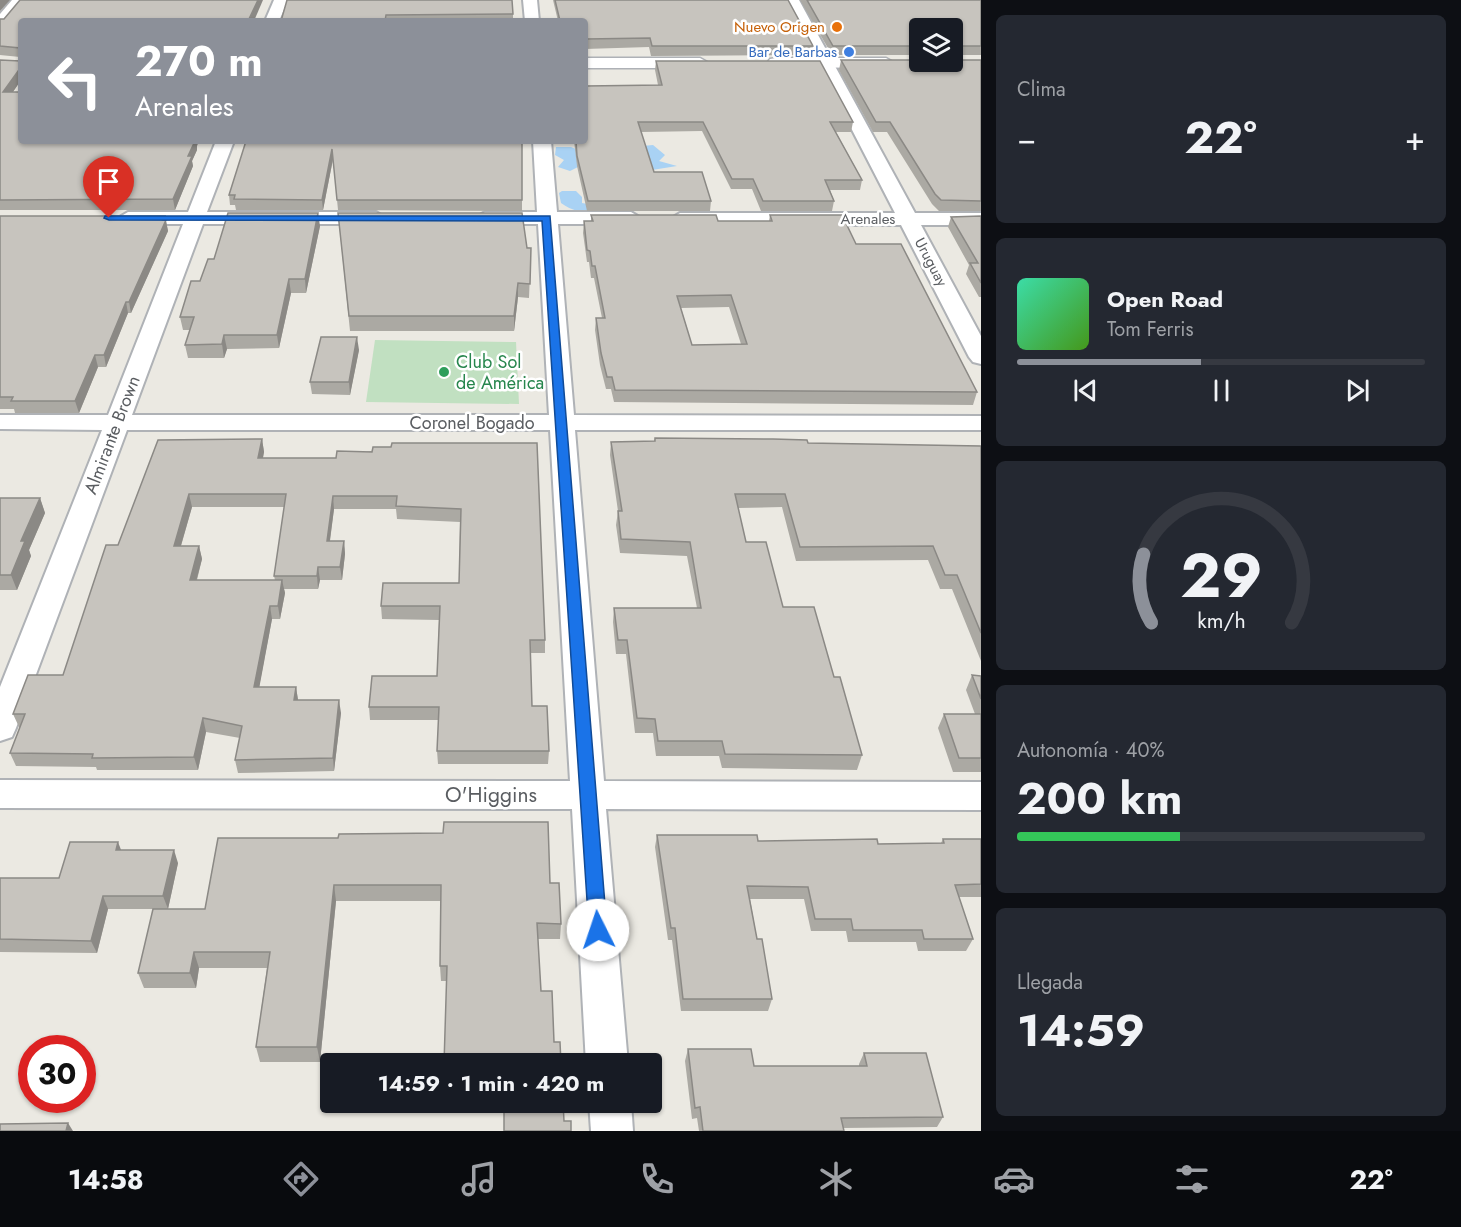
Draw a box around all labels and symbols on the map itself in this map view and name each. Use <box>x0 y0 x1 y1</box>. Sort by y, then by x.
place label: Nuevo Origen <box>734 16 825 38</box>
marker: Nuevo Origen <box>830 20 844 34</box>
place label: Bar de Barbas <box>748 41 837 63</box>
marker: Bar de Barbas <box>842 45 856 59</box>
pin <box>83 156 134 218</box>
street label: Arenales <box>841 208 895 230</box>
street label: Uruguay <box>909 234 953 291</box>
place label: Club Sol de América <box>456 349 544 396</box>
marker: Club Sol de América <box>437 365 451 379</box>
street label: Almirante Brown <box>77 372 147 498</box>
street label: Coronel Bogado <box>409 410 535 436</box>
street label: O'Higgins <box>445 780 537 810</box>
position arrow <box>566 898 630 962</box>
speed limit sign: 30 <box>18 1035 96 1113</box>

